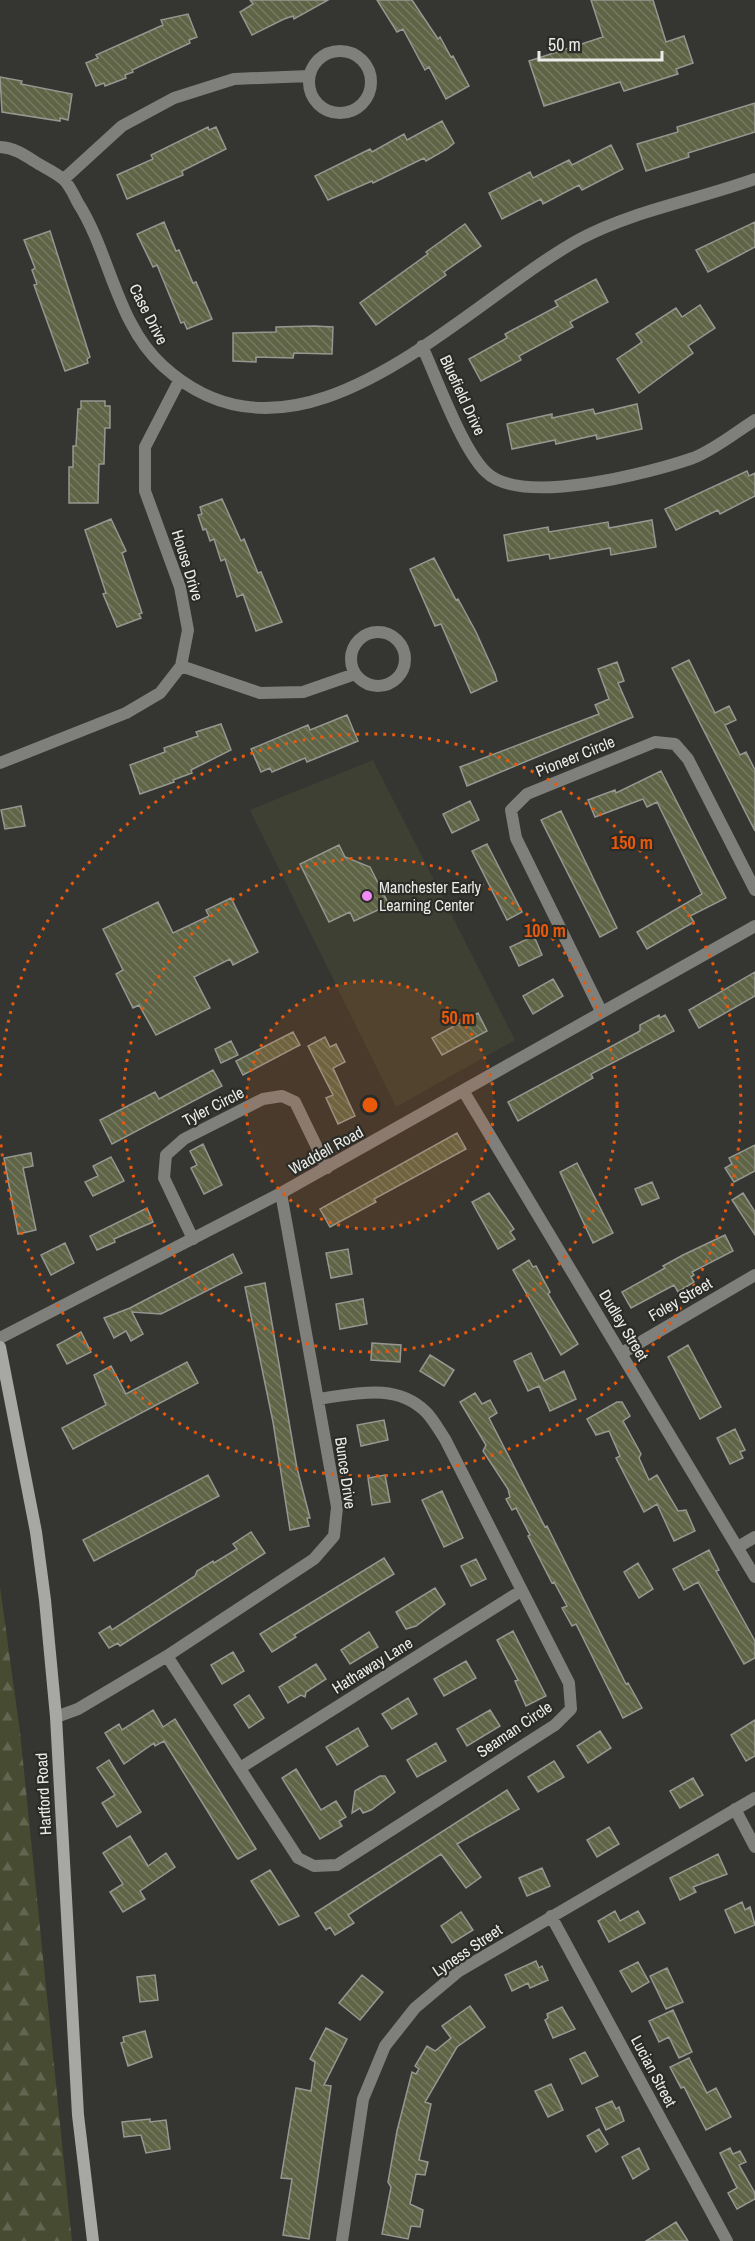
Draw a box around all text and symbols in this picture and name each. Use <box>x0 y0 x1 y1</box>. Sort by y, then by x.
scale bar <box>539 24 662 62</box>
text: 50 m <box>548 32 581 57</box>
street label: Case Drive <box>124 280 174 348</box>
street label: Bluefield Drive <box>435 351 491 439</box>
street label: House Drive <box>167 527 209 603</box>
street label: Pioneer Circle <box>532 730 618 782</box>
text: 150 m <box>611 830 653 855</box>
place label: Manchester Early Learning Center <box>379 876 482 916</box>
marker: Manchester Early Learning Center <box>360 889 374 903</box>
text: 100 m <box>524 918 566 943</box>
text: 50 m <box>441 1005 475 1030</box>
street label: Tyler Circle <box>178 1081 248 1131</box>
centre of rings <box>360 1095 380 1115</box>
street label: Waddell Road <box>285 1121 367 1179</box>
street label: Foley Street <box>644 1272 716 1326</box>
street label: Dudley Street <box>594 1285 654 1365</box>
street label: Bunce Drive <box>330 1436 362 1510</box>
street label: Hathaway Lane <box>328 1632 416 1698</box>
street label: Seaman Circle <box>472 1696 556 1762</box>
street label: Hartford Road <box>30 1752 56 1836</box>
street label: Lyness Street <box>428 1918 506 1981</box>
street label: Lucian Street <box>626 2031 682 2111</box>

